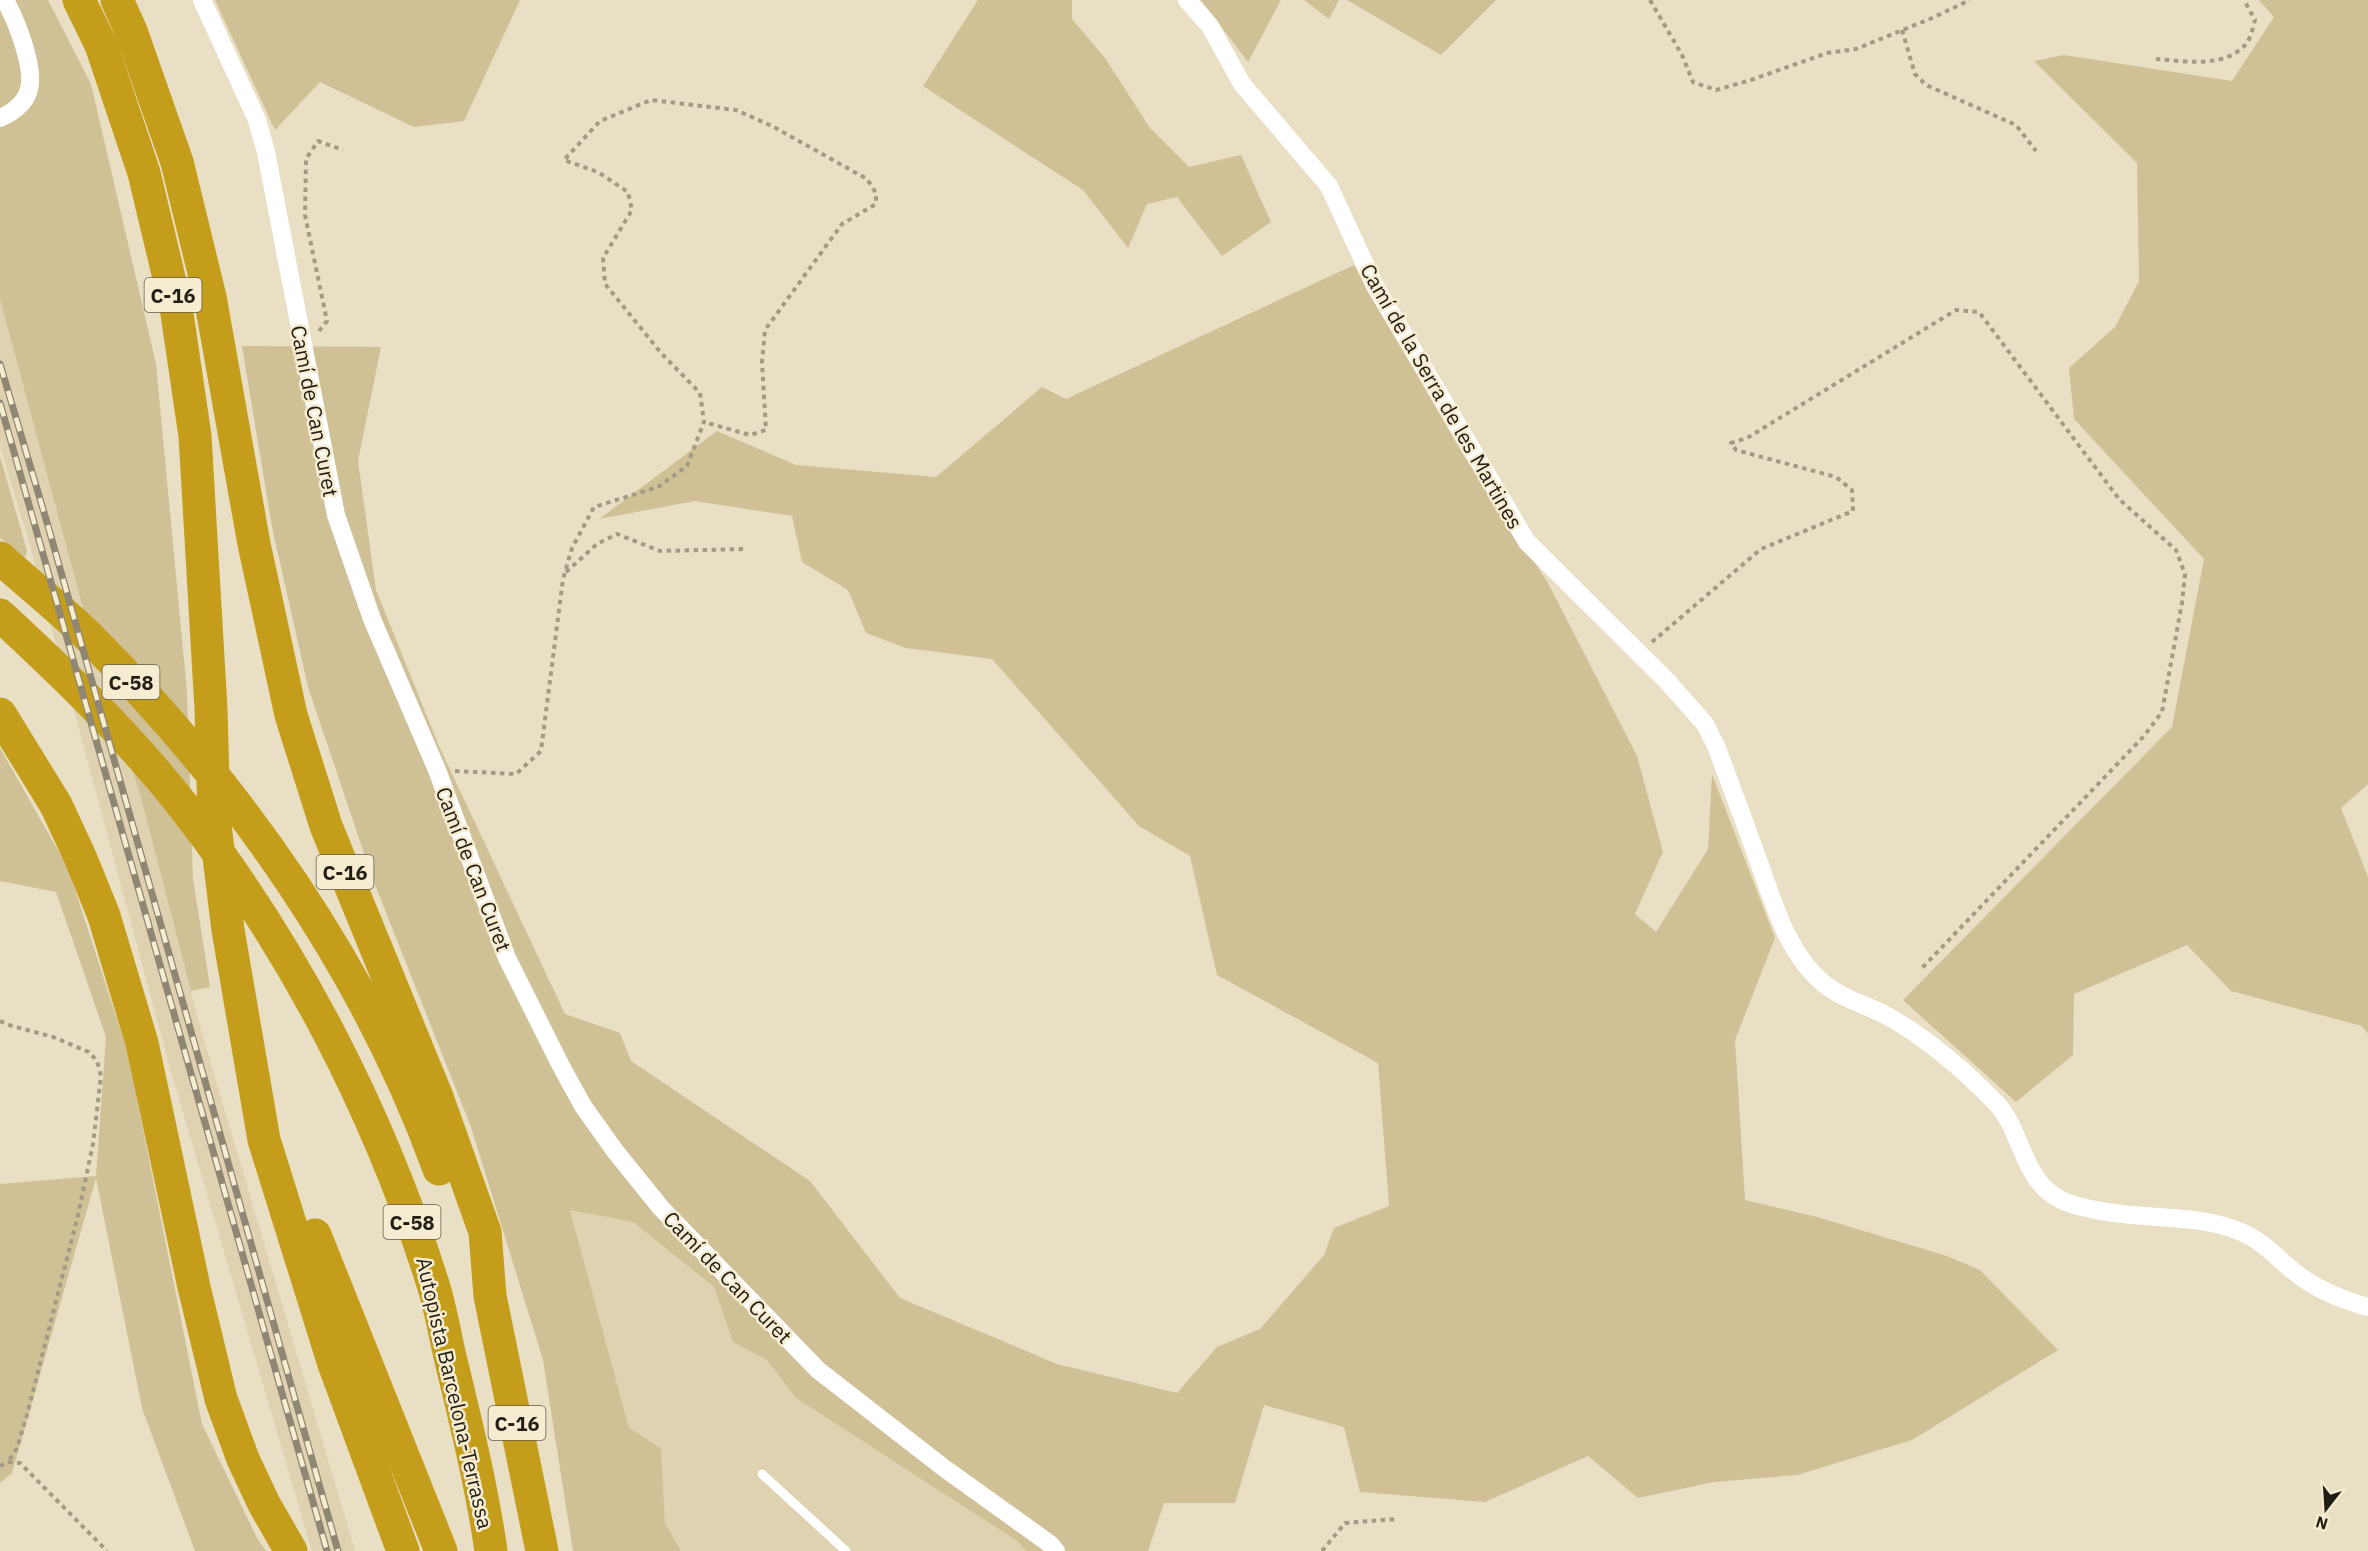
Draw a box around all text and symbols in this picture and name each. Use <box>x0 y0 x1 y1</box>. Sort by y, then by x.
street label: Camí de la Serra de les Martines <box>1354 258 1530 534</box>
road number: C-16 <box>144 278 201 312</box>
street label: Camí de Can Curet <box>285 323 345 499</box>
road number: C-58 <box>102 665 160 699</box>
street label: Camí de Can Curet <box>430 783 518 955</box>
road number: C-16 <box>316 855 374 889</box>
road number: C-58 <box>384 1205 440 1239</box>
street label: Camí de Can Curet <box>657 1205 799 1349</box>
street label: Autopista Barcelona-Terrassa <box>410 1254 500 1532</box>
road number: C-16 <box>488 1406 546 1440</box>
north arrow <box>2296 1479 2356 1539</box>
text: N <box>2313 1512 2330 1535</box>

